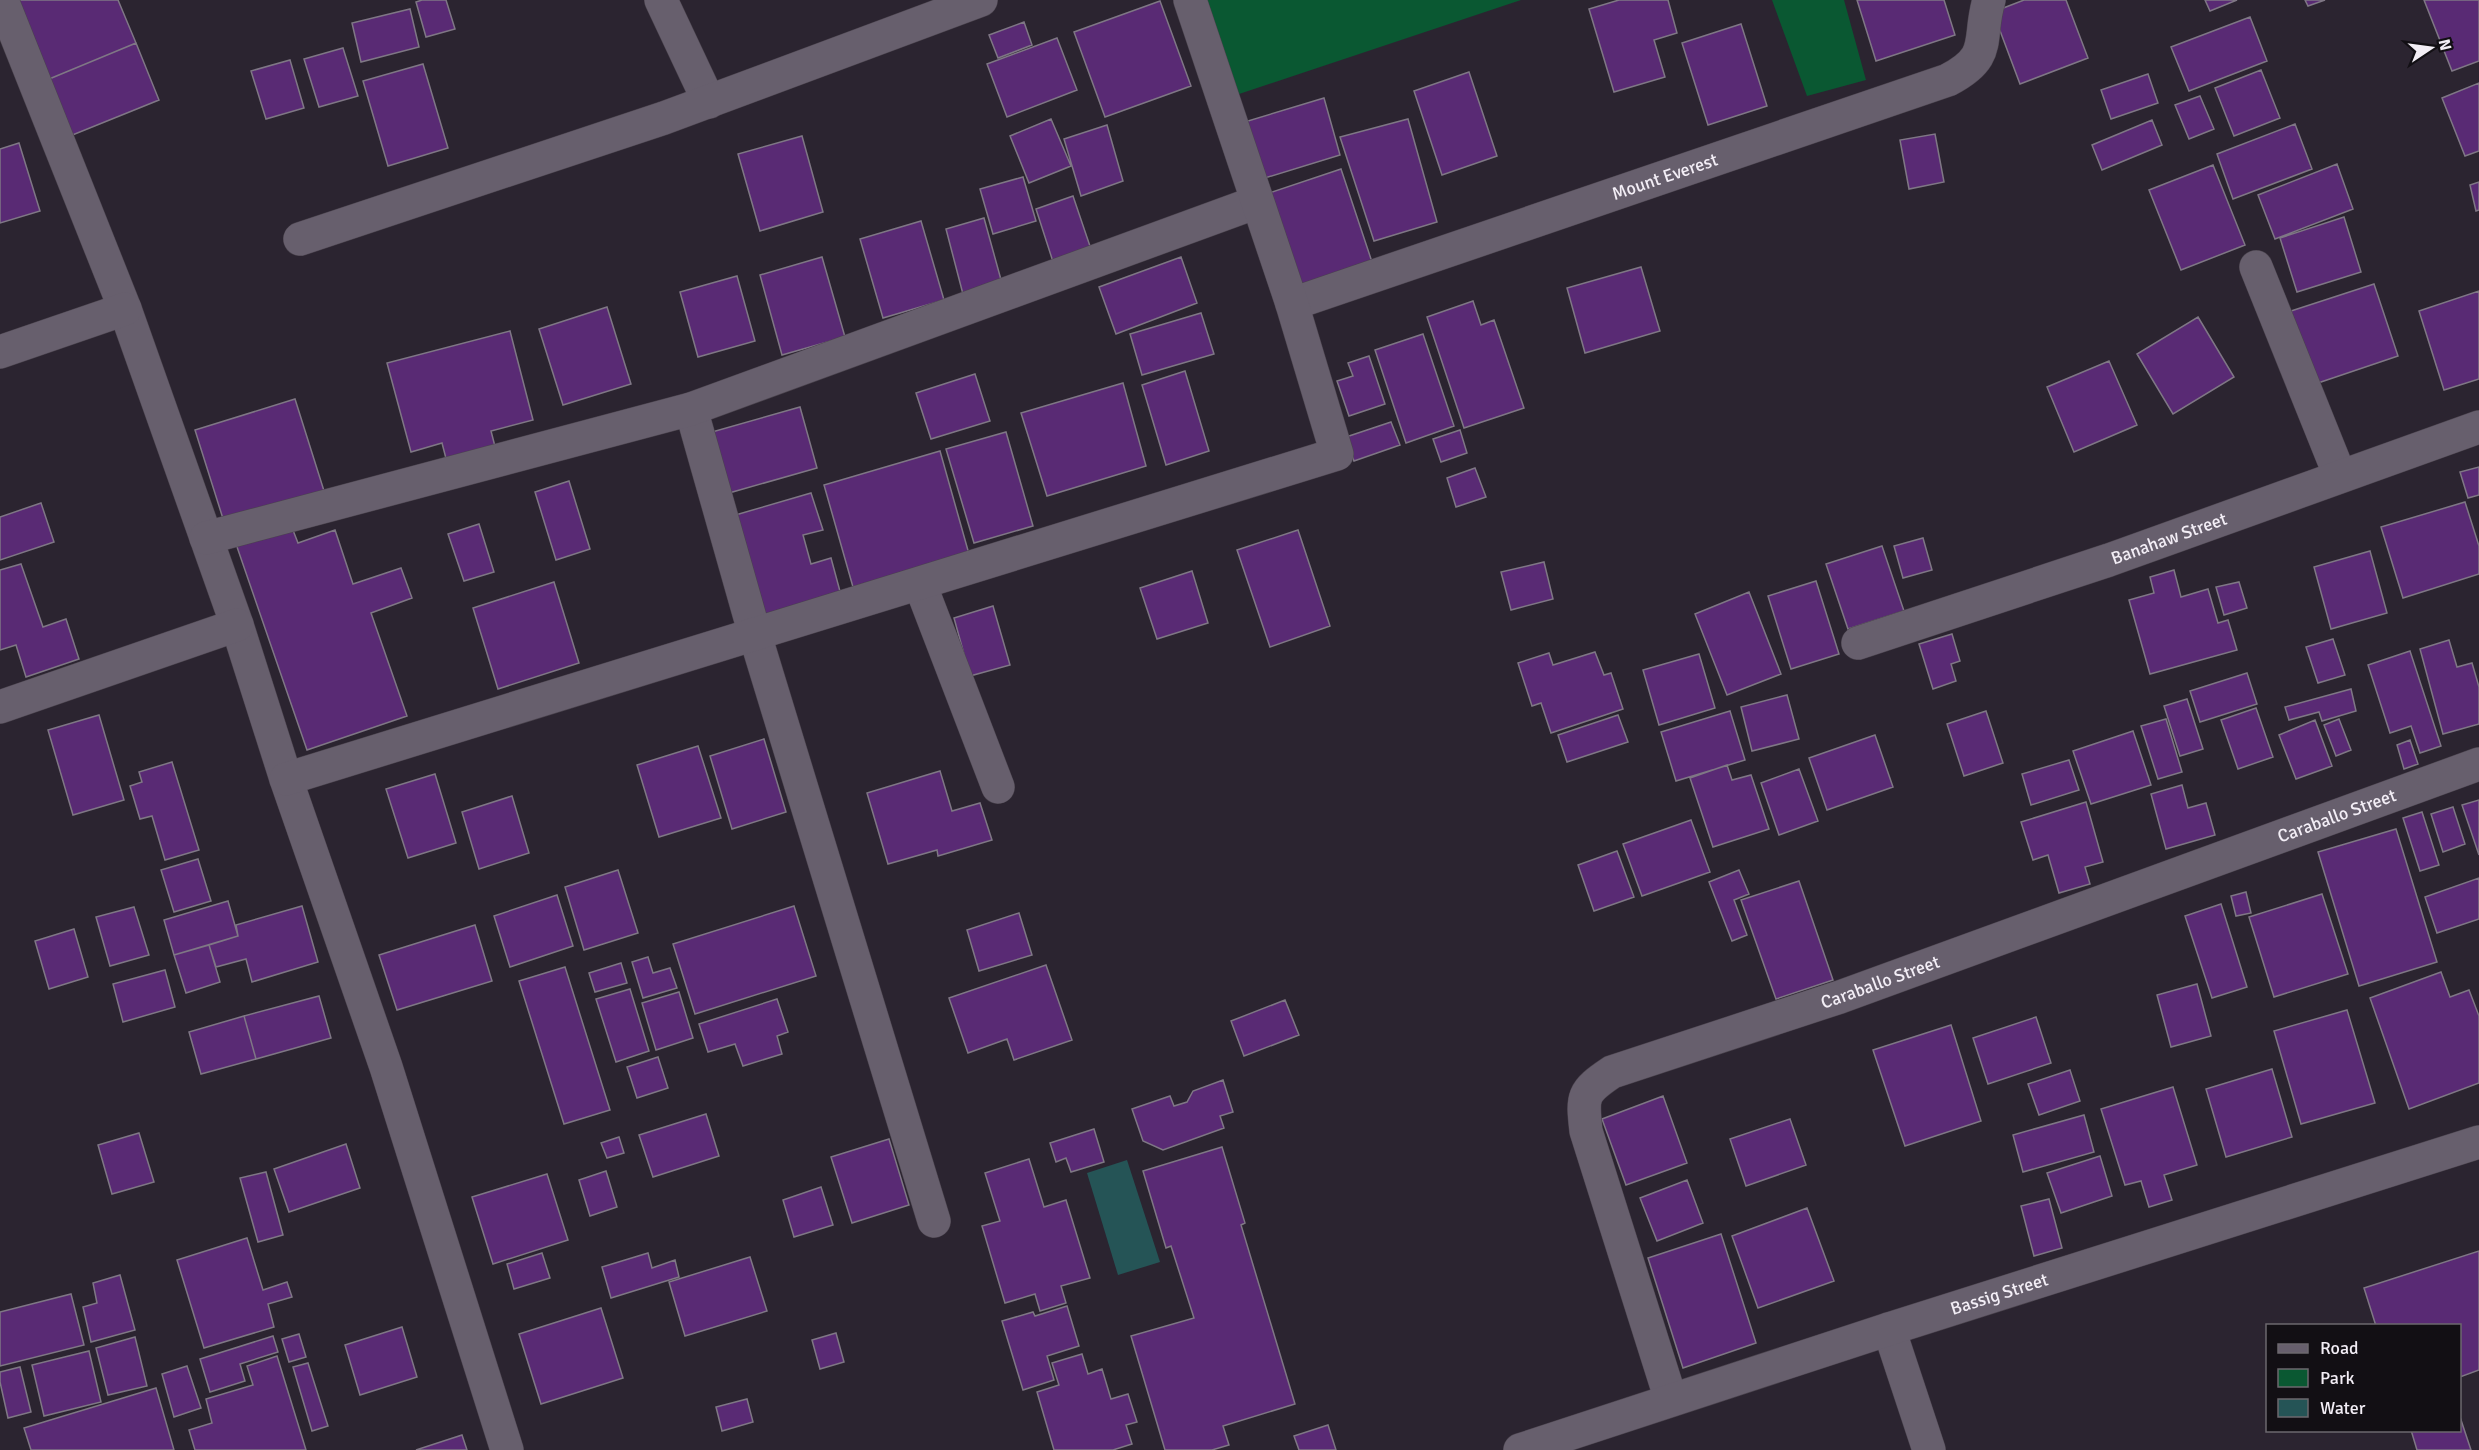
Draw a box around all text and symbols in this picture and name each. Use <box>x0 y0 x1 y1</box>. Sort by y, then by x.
north arrow <box>2401 18 2461 78</box>
text: N <box>2434 37 2456 53</box>
street label: Mount Everest <box>1609 148 1721 205</box>
street label: Banahaw Street <box>2108 508 2230 569</box>
street label: Caraballo Street <box>2275 784 2399 848</box>
street label: Caraballo Street <box>1818 951 1943 1014</box>
street label: Bassig Street <box>1948 1268 2051 1320</box>
legend <box>2266 1324 2461 1432</box>
text: Road <box>2320 1337 2359 1359</box>
text: Park <box>2320 1367 2355 1389</box>
text: Water <box>2320 1397 2366 1419</box>

